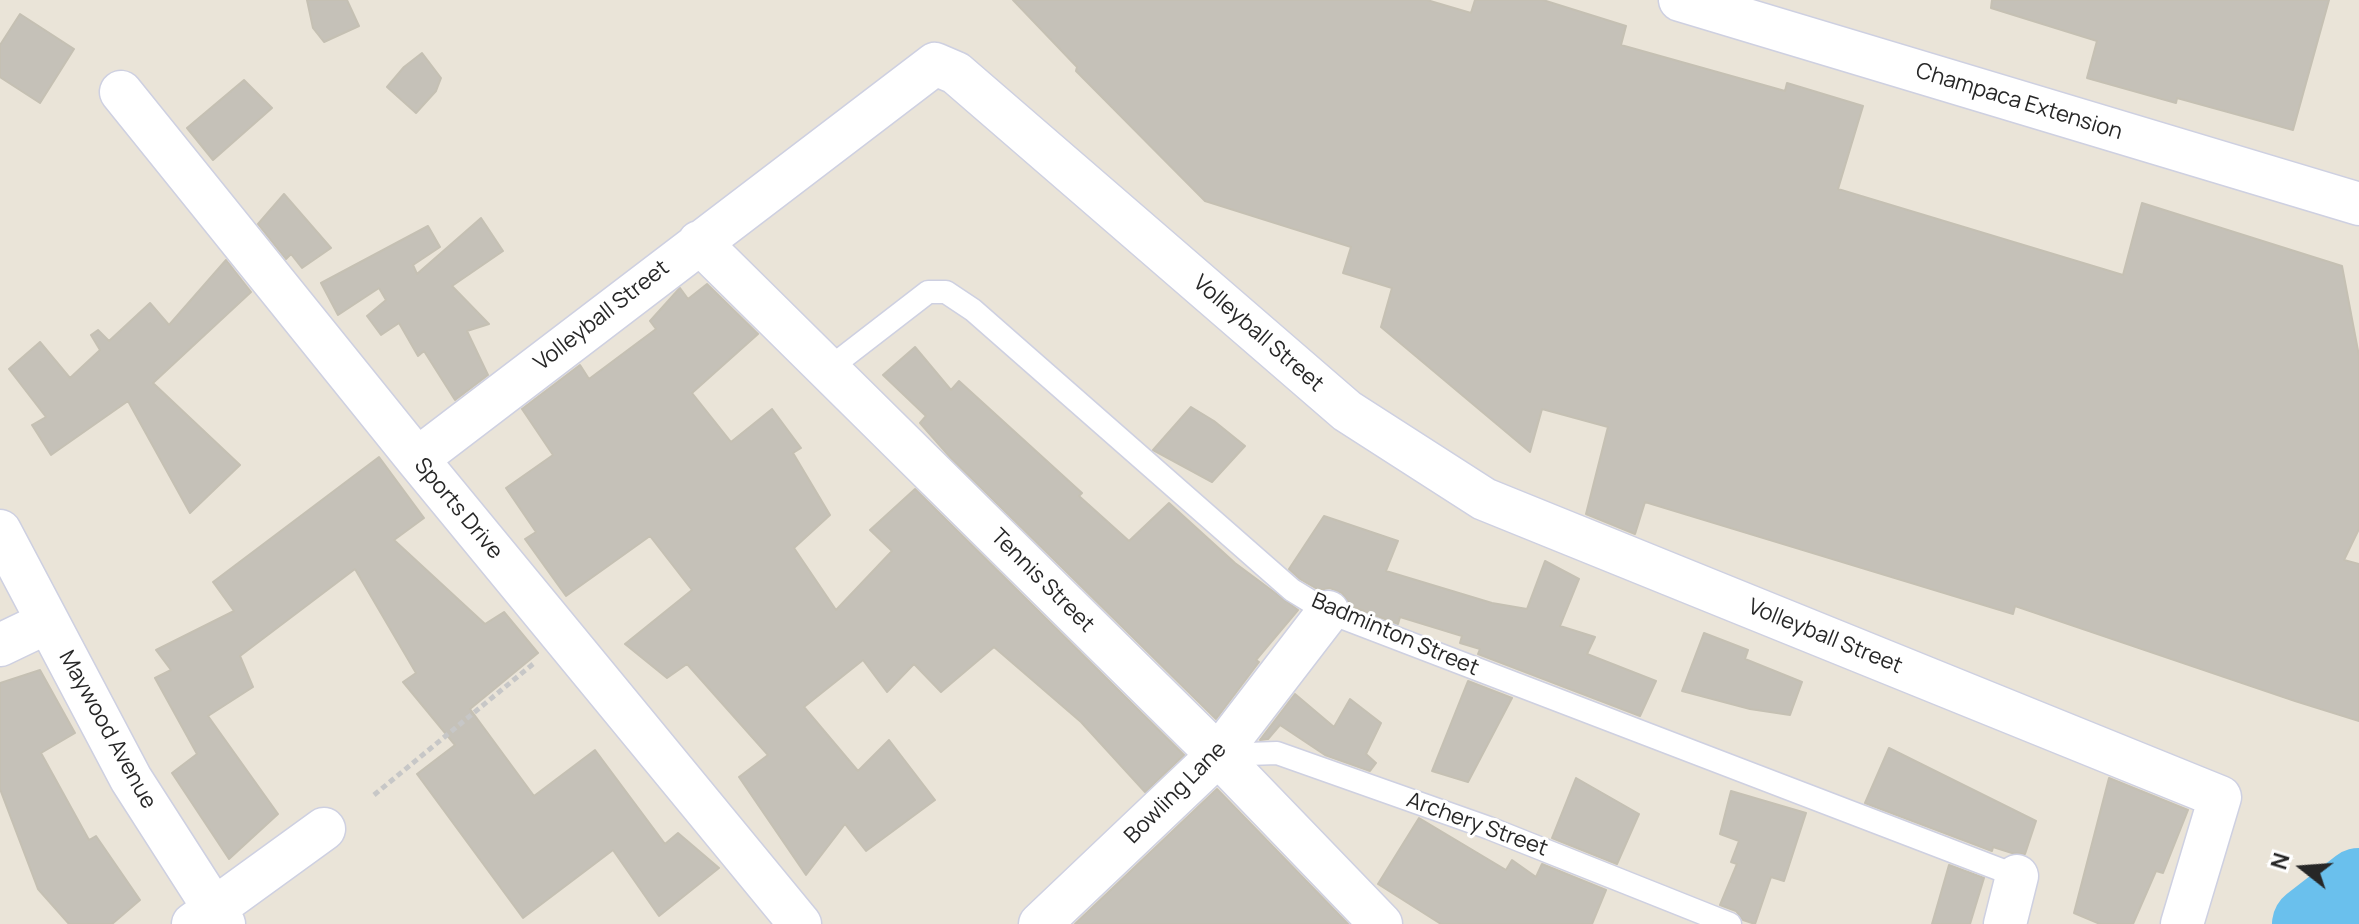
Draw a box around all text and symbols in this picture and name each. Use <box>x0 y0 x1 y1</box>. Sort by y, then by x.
street label: Champaca Extension <box>1913 58 2125 146</box>
street label: Volleyball Street <box>529 255 675 377</box>
street label: Volleyball Street <box>1187 270 1329 398</box>
street label: Sports Drive <box>408 453 508 565</box>
street label: Tennis Street <box>985 524 1099 638</box>
street label: Badminton Street <box>1307 588 1483 682</box>
street label: Volleyball Street <box>1744 594 1906 680</box>
street label: Maywood Avenue <box>53 646 161 814</box>
street label: Bowling Lane <box>1120 737 1232 849</box>
street label: Archery Street <box>1403 787 1551 863</box>
north arrow <box>2263 828 2343 908</box>
text: N <box>2263 849 2297 873</box>

